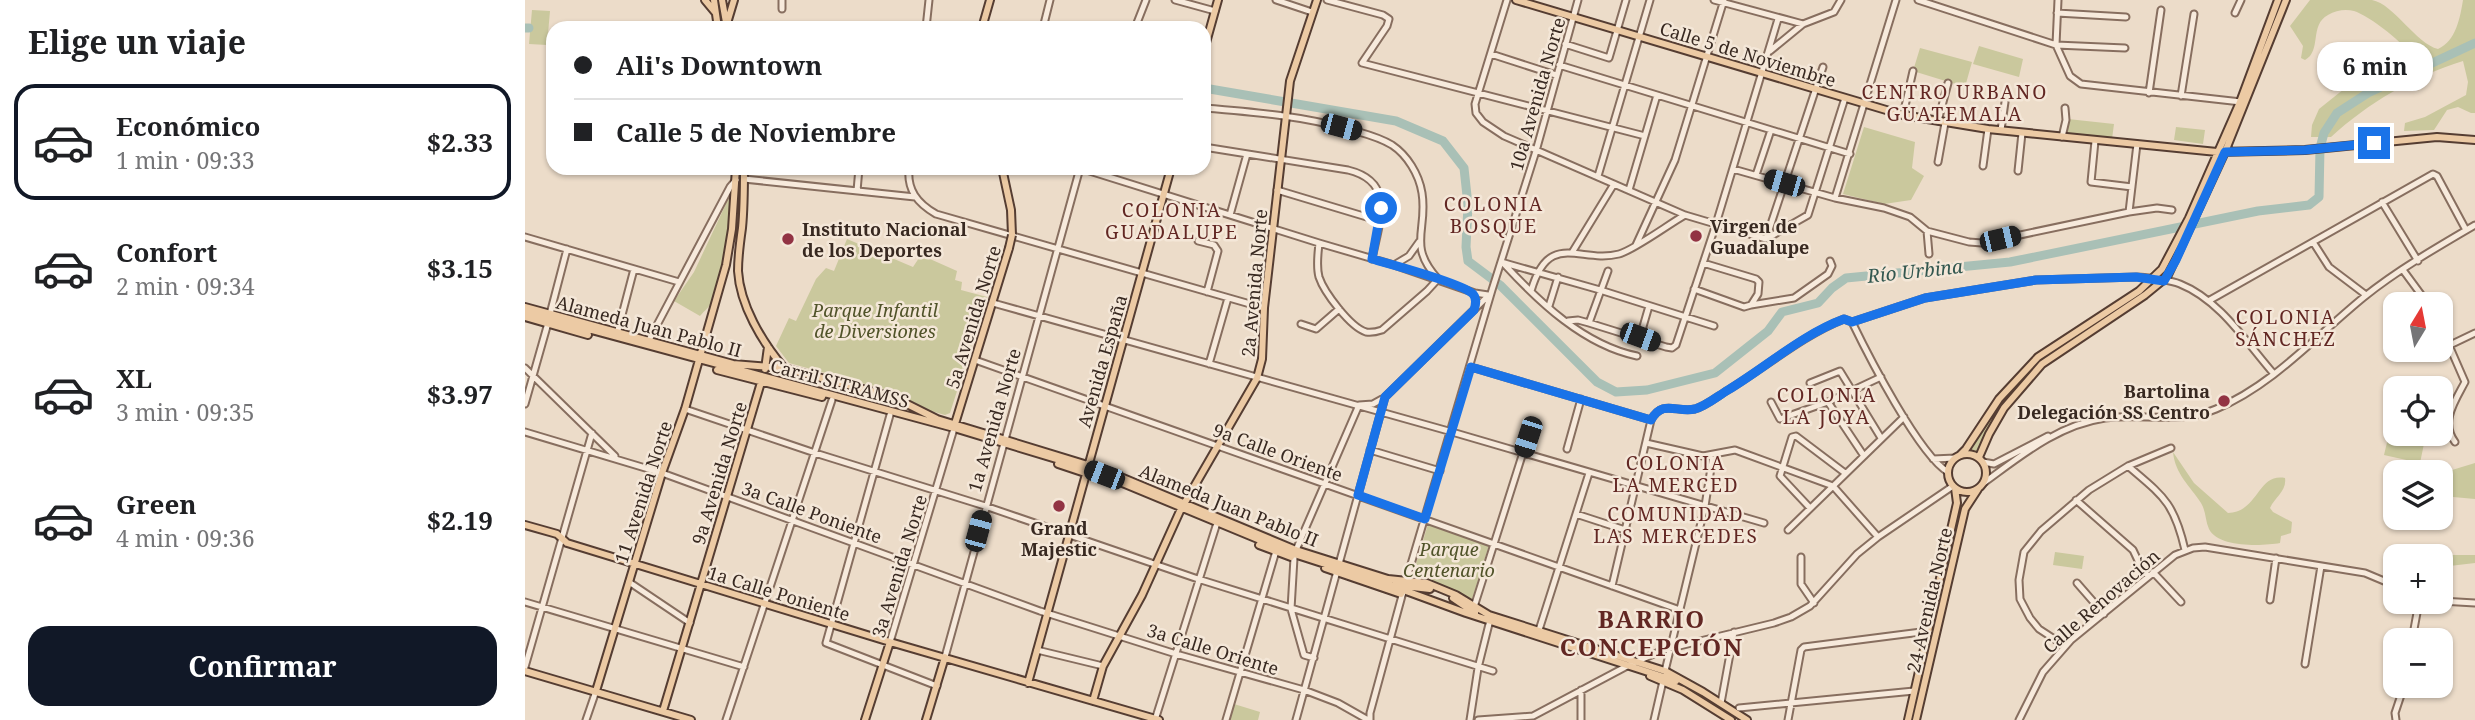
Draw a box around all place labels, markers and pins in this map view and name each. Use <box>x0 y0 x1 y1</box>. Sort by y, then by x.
place label: Virgen de Guadalupe <box>1710 214 1809 259</box>
place label: Instituto Nacional de los Deportes <box>802 217 967 262</box>
marker: Virgen de Guadalupe <box>1688 228 1704 244</box>
marker: Instituto Nacional de los Deportes <box>780 231 796 247</box>
place label: Bartolina Delegación SS Centro <box>2017 379 2210 424</box>
marker: Bartolina Delegación SS Centro <box>2216 393 2232 409</box>
marker: Grand Majestic <box>1051 498 1067 514</box>
place label: Grand Majestic <box>1021 516 1097 561</box>

